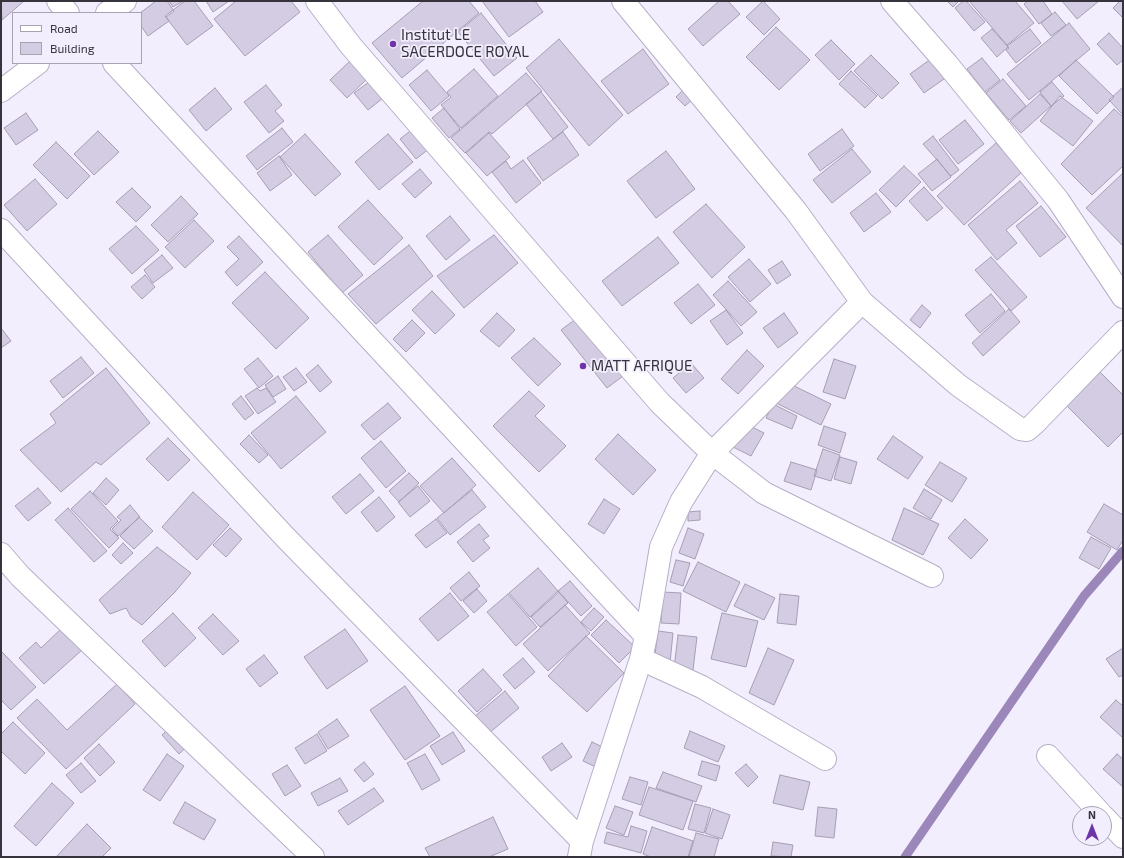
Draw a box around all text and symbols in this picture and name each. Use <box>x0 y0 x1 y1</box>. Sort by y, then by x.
legend <box>12 12 142 64</box>
text: Road <box>50 21 78 35</box>
place label: Institut LE SACERDOCE ROYAL <box>401 26 529 61</box>
marker: Institut LE SACERDOCE ROYAL <box>388 39 398 49</box>
text: Building <box>50 41 94 55</box>
place label: MATT AFRIQUE <box>591 357 692 375</box>
marker: MATT AFRIQUE <box>578 361 588 371</box>
north arrow <box>1072 806 1112 846</box>
text: N <box>1088 808 1096 821</box>

